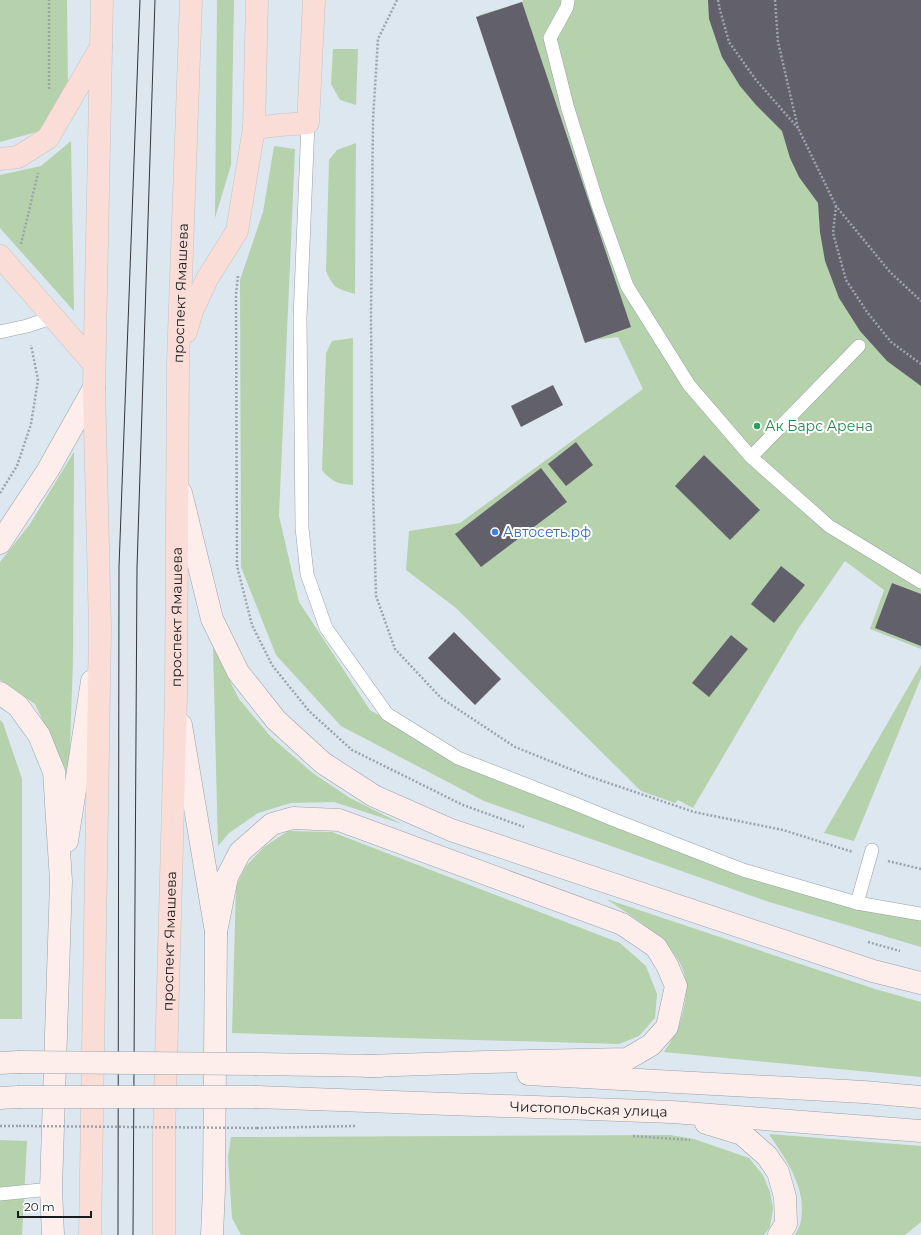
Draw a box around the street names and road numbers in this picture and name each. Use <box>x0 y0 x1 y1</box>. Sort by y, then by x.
street label: проспект Ямашева <box>169 223 192 364</box>
street label: проспект Ямашева <box>167 547 186 687</box>
street label: проспект Ямашева <box>158 871 180 1011</box>
street label: Чистопольская улица <box>510 1097 668 1121</box>

